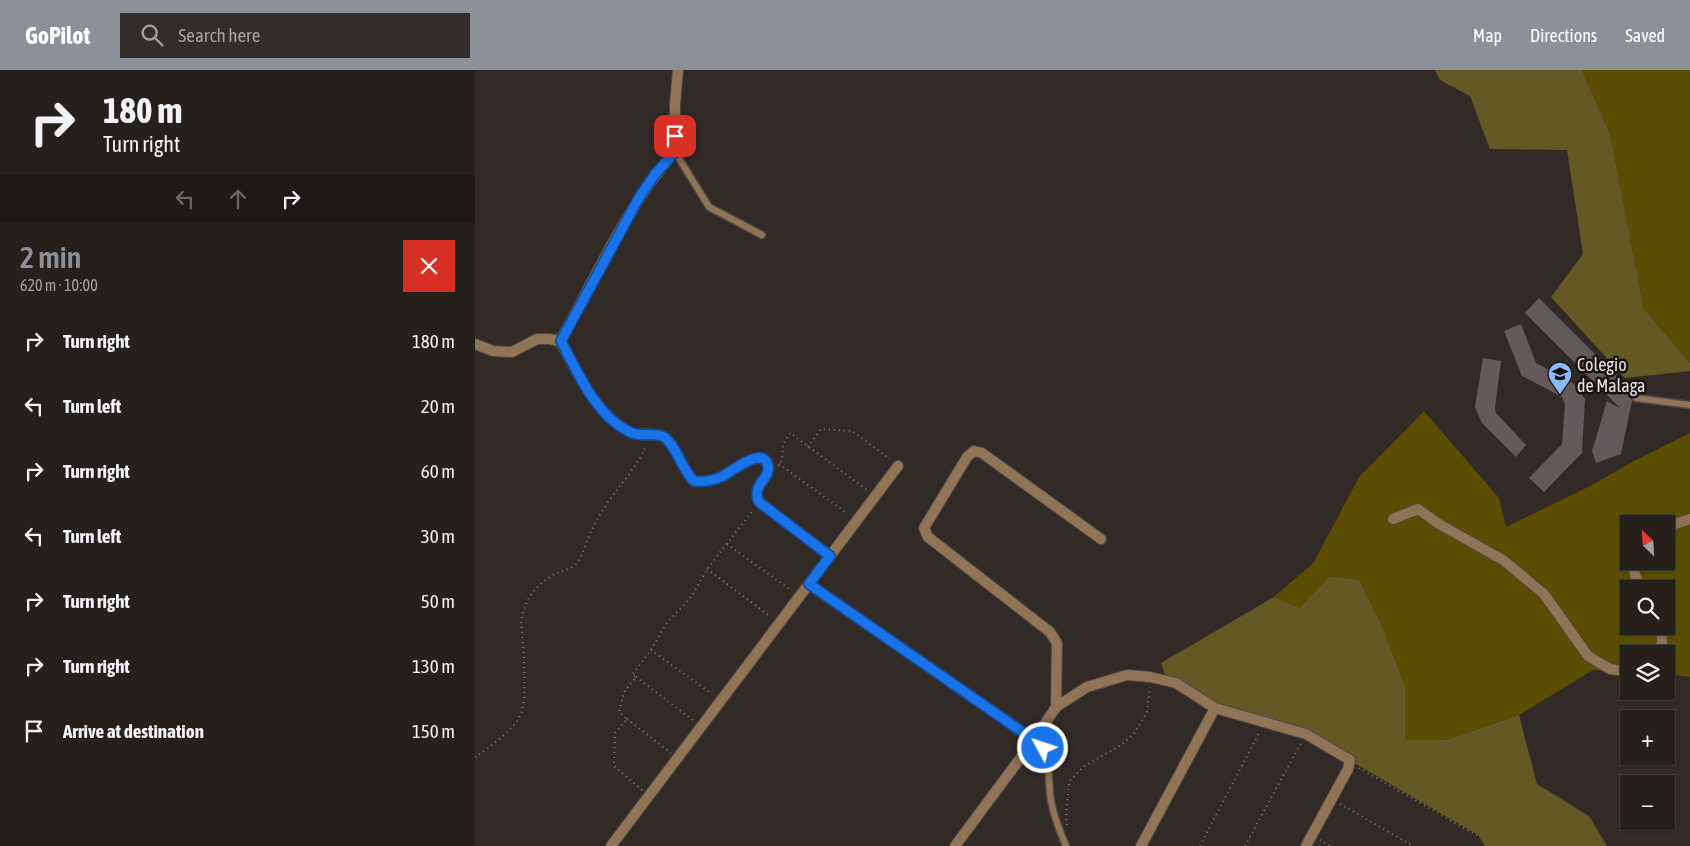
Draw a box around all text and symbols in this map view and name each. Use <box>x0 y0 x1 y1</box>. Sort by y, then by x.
search box <box>120 13 470 58</box>
icon: search <box>138 21 166 49</box>
text: GoPilot <box>25 22 90 49</box>
text: Search here <box>178 24 260 46</box>
text: Map <box>1473 25 1502 46</box>
text: Directions <box>1530 25 1597 46</box>
text: Saved <box>1625 25 1665 46</box>
icon: right <box>20 90 85 155</box>
text: 180 m <box>103 90 182 130</box>
pin <box>654 115 696 157</box>
icon: arrive <box>661 122 689 150</box>
text: Turn right <box>103 131 180 157</box>
icon: left <box>171 185 199 213</box>
icon: ahead <box>224 185 252 213</box>
icon: right <box>277 185 305 213</box>
text: 2 min <box>20 240 81 274</box>
button: close <box>403 240 455 292</box>
text: 620 m · 10:00 <box>20 276 98 294</box>
icon: right <box>20 327 48 355</box>
text: Turn right <box>63 330 130 352</box>
text: 180 m <box>412 330 455 352</box>
place label: Colegio de Malaga <box>1577 354 1646 396</box>
school or university icon: Colegio de Malaga <box>1547 361 1573 395</box>
icon: left <box>20 392 48 420</box>
text: Turn left <box>63 395 121 417</box>
text: 20 m <box>421 395 455 417</box>
icon: right <box>20 457 48 485</box>
text: Turn right <box>63 460 130 482</box>
text: 60 m <box>421 460 455 482</box>
north arrow <box>1620 515 1675 570</box>
map controls <box>1620 515 1675 830</box>
icon: left <box>20 522 48 550</box>
text: Turn left <box>63 525 121 547</box>
text: 30 m <box>421 525 455 547</box>
button: search <box>1620 580 1675 635</box>
icon: right <box>20 587 48 615</box>
text: Turn right <box>63 590 130 612</box>
text: 50 m <box>421 590 455 612</box>
button: layers <box>1620 645 1675 700</box>
icon: right <box>20 652 48 680</box>
text: Turn right <box>63 655 130 677</box>
text: 130 m <box>412 655 455 677</box>
button: + <box>1620 710 1675 765</box>
icon: arrive <box>20 717 48 745</box>
text: Arrive at destination <box>63 720 204 742</box>
text: 150 m <box>412 720 455 742</box>
position arrow <box>1016 721 1068 773</box>
button: − <box>1620 775 1675 830</box>

